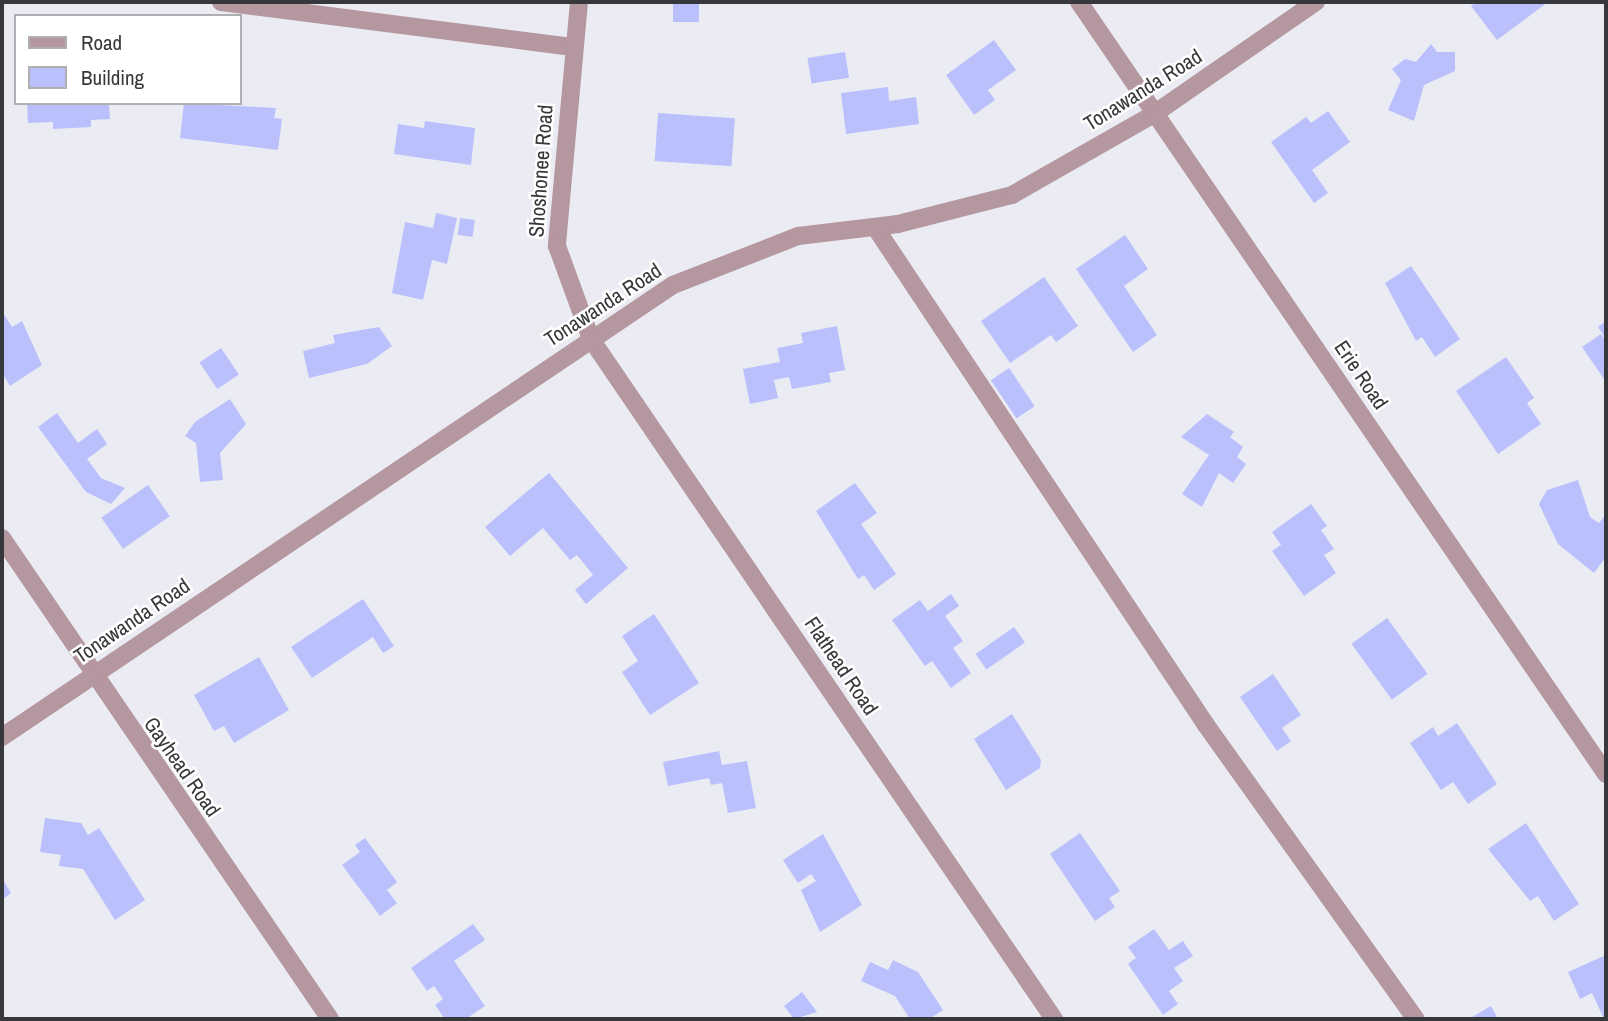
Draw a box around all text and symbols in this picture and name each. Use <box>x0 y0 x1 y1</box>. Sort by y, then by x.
legend <box>14 14 242 105</box>
text: Road <box>81 28 122 57</box>
street label: Tonawanda Road <box>1079 44 1207 136</box>
text: Building <box>81 63 144 92</box>
street label: Shoshonee Road <box>524 104 558 238</box>
street label: Tonawanda Road <box>540 258 666 352</box>
street label: Erie Road <box>1329 336 1393 414</box>
street label: Tonawanda Road <box>69 573 195 669</box>
street label: Flathead Road <box>799 612 883 720</box>
street label: Gayhead Road <box>138 712 226 822</box>

